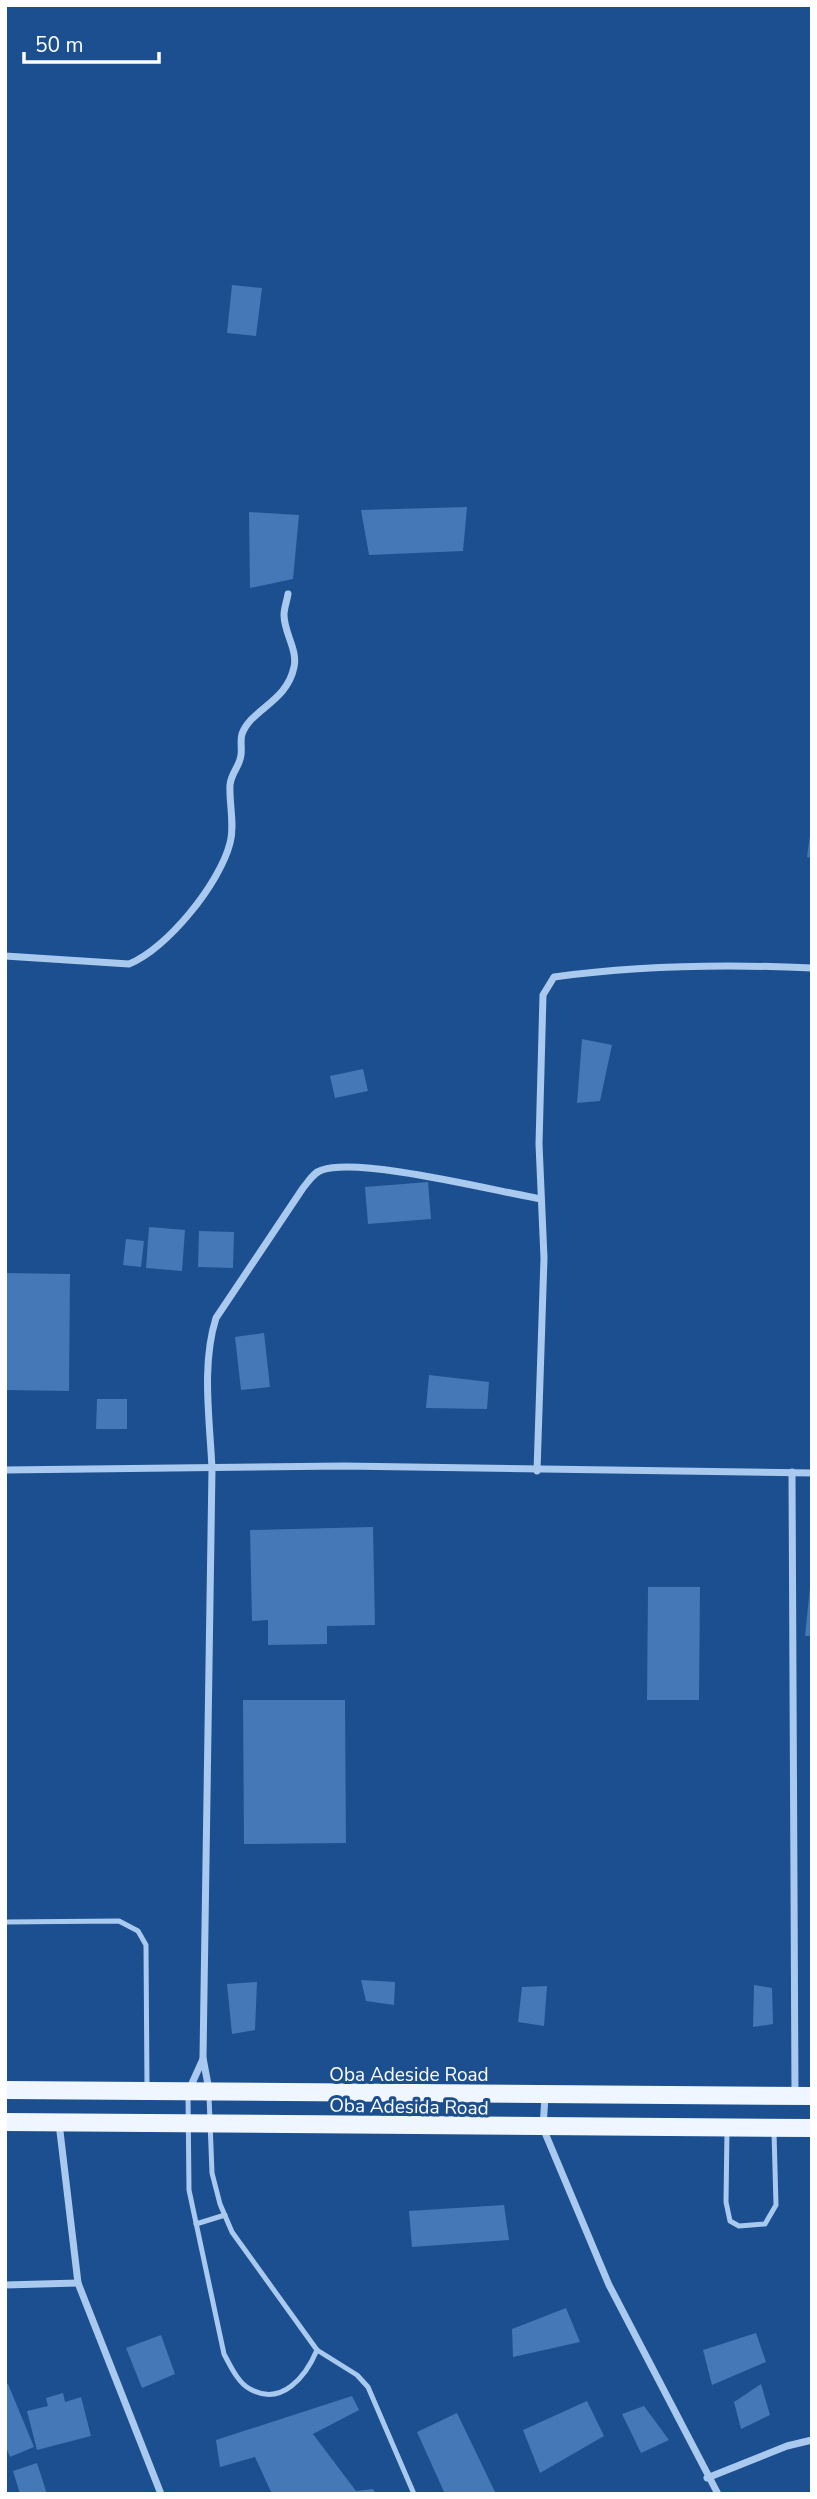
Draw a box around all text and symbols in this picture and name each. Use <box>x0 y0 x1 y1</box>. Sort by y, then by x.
scale bar <box>24 21 159 65</box>
text: 50 m <box>35 31 84 59</box>
street label: Oba Adeside Road <box>329 2062 489 2088</box>
street label: Oba Adesida Road <box>329 2093 489 2121</box>

